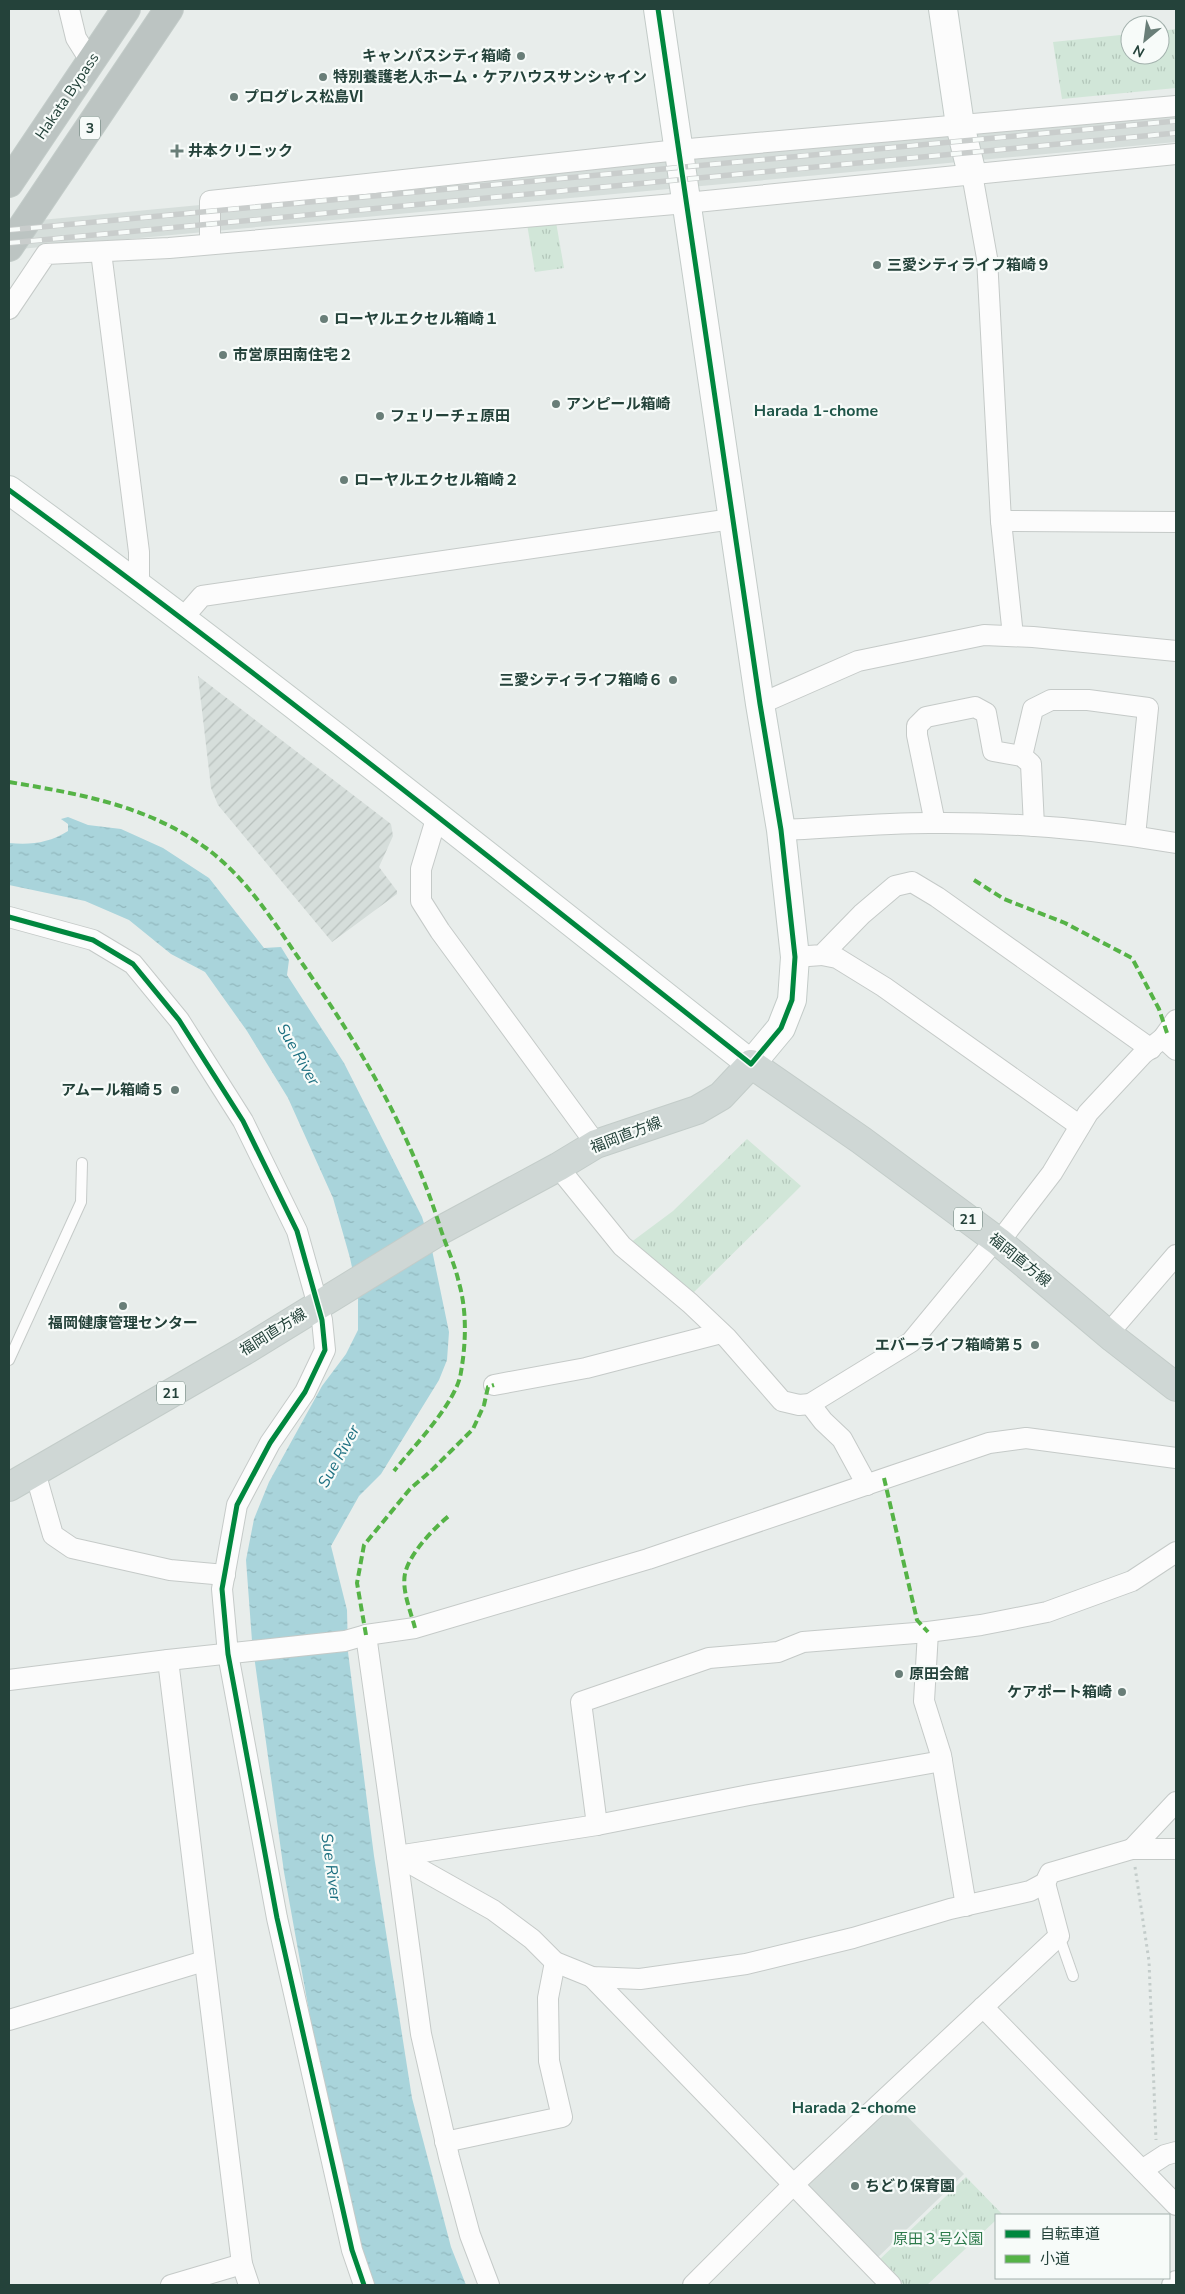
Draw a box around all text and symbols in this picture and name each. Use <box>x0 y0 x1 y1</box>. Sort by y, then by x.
north arrow <box>1120 15 1170 65</box>
text: N <box>1130 40 1148 62</box>
place label: キャンパスシティ箱崎 <box>362 46 511 66</box>
street label: Hakata Bypass <box>31 49 103 143</box>
marker: キャンパスシティ箱崎 <box>515 50 527 62</box>
place label: 特別養護老人ホーム・ケアハウスサンシャイン <box>333 67 647 87</box>
marker: 特別養護老人ホーム・ケアハウスサンシャイン <box>317 71 329 83</box>
place label: プログレス松島Ⅵ <box>244 87 364 107</box>
marker: プログレス松島Ⅵ <box>228 91 240 103</box>
road number: 3 <box>80 116 100 140</box>
place label: 井本クリニック <box>188 141 293 161</box>
marker: 井本クリニック <box>170 144 184 158</box>
place label: 三愛シティライフ箱崎９ <box>887 255 1051 275</box>
marker: 三愛シティライフ箱崎９ <box>871 259 883 271</box>
place label: ローヤルエクセル箱崎１ <box>334 309 499 329</box>
marker: ローヤルエクセル箱崎１ <box>318 313 330 325</box>
place label: 市営原田南住宅２ <box>233 345 353 365</box>
marker: 市営原田南住宅２ <box>217 349 229 361</box>
place label: アンピール箱崎 <box>566 394 670 414</box>
marker: アンピール箱崎 <box>550 398 562 410</box>
district label: Harada 1-chome <box>754 400 879 422</box>
place label: フェリーチェ原田 <box>390 406 510 426</box>
marker: フェリーチェ原田 <box>374 410 386 422</box>
place label: ローヤルエクセル箱崎２ <box>354 470 519 490</box>
marker: ローヤルエクセル箱崎２ <box>338 474 350 486</box>
place label: 三愛シティライフ箱崎６ <box>499 670 663 690</box>
marker: 三愛シティライフ箱崎６ <box>667 674 679 686</box>
water label: Sue River <box>272 1019 325 1091</box>
place label: アムール箱崎５ <box>61 1080 165 1100</box>
marker: アムール箱崎５ <box>169 1084 181 1096</box>
street label: 福岡直方線 <box>587 1112 665 1158</box>
road number: 21 <box>954 1208 982 1230</box>
street label: 福岡直方線 <box>985 1229 1055 1291</box>
marker: 福岡健康管理センター <box>117 1300 129 1312</box>
street label: 福岡直方線 <box>236 1304 310 1360</box>
place label: 福岡健康管理センター <box>47 1313 198 1333</box>
place label: エバーライフ箱崎第５ <box>875 1335 1025 1355</box>
marker: エバーライフ箱崎第５ <box>1029 1339 1041 1351</box>
road number: 21 <box>157 1382 185 1405</box>
water label: Sue River <box>313 1420 366 1492</box>
place label: 原田会館 <box>909 1664 969 1684</box>
marker: 原田会館 <box>893 1668 905 1680</box>
place label: ケアポート箱崎 <box>1007 1682 1112 1702</box>
marker: ケアポート箱崎 <box>1116 1686 1128 1698</box>
water label: Sue River <box>315 1832 347 1904</box>
district label: Harada 2-chome <box>792 2097 917 2119</box>
place label: ちどり保育園 <box>865 2176 955 2196</box>
marker: ちどり保育園 <box>849 2180 861 2192</box>
legend <box>995 2214 1170 2279</box>
text: 自転車道 <box>1040 2224 1100 2244</box>
park label: 原田３号公園 <box>893 2229 983 2249</box>
text: 小道 <box>1040 2249 1070 2269</box>

